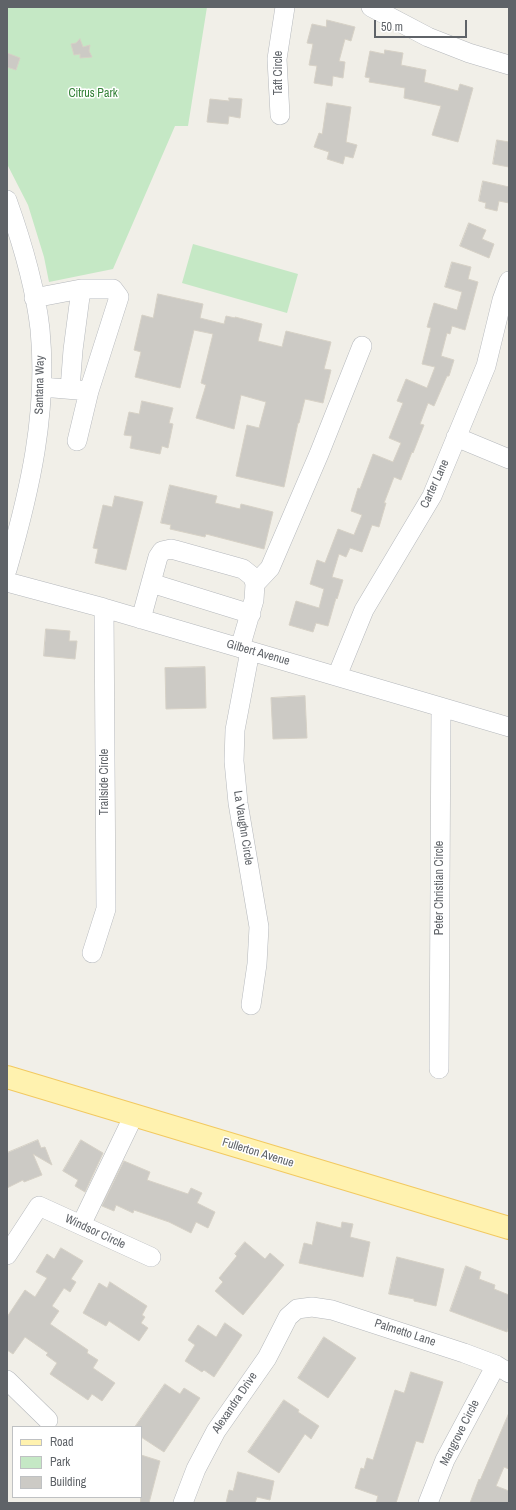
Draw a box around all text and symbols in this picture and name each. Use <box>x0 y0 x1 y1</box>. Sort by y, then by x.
scale bar <box>376 12 469 38</box>
text: 50 m <box>381 19 403 35</box>
street label: Taft Circle <box>272 51 286 95</box>
park label: Citrus Park <box>68 87 118 101</box>
street label: Santana Way <box>32 356 48 414</box>
street label: Carter Lane <box>417 457 453 511</box>
street label: Gilbert Avenue <box>225 637 291 669</box>
street label: Trailside Circle <box>98 749 112 815</box>
street label: La Vaughn Circle <box>230 790 256 866</box>
street label: Peter Christian Circle <box>433 841 447 935</box>
street label: Fullerton Avenue <box>220 1135 296 1171</box>
street label: Windsor Circle <box>62 1212 128 1252</box>
street label: Palmetto Lane <box>373 1316 437 1350</box>
street label: Alexandra Drive <box>209 1370 261 1436</box>
street label: Mangrove Circle <box>437 1398 483 1468</box>
legend <box>12 1426 142 1498</box>
text: Road <box>50 1434 74 1450</box>
text: Park <box>50 1454 70 1470</box>
text: Building <box>50 1474 86 1490</box>

